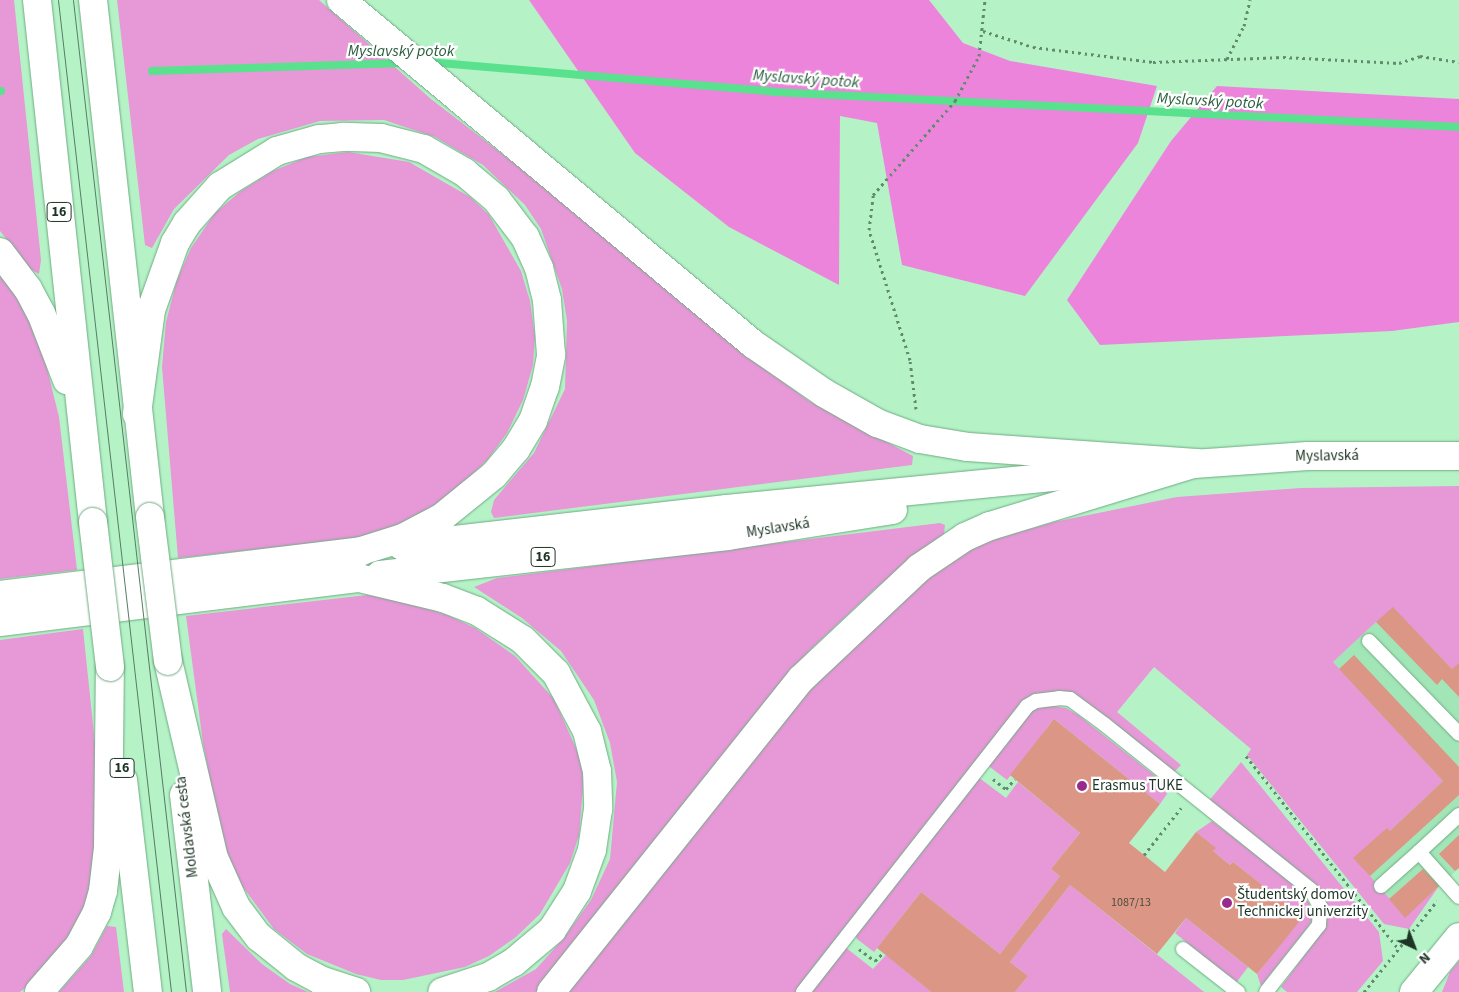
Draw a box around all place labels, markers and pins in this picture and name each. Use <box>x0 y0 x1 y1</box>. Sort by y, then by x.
place label: Erasmus TUKE <box>1092 777 1183 795</box>
marker: Erasmus TUKE <box>1076 780 1088 792</box>
place label: Študentský domov Technickej univerzity <box>1237 885 1368 920</box>
marker: Študentský domov Technickej univerzity <box>1221 897 1233 909</box>

